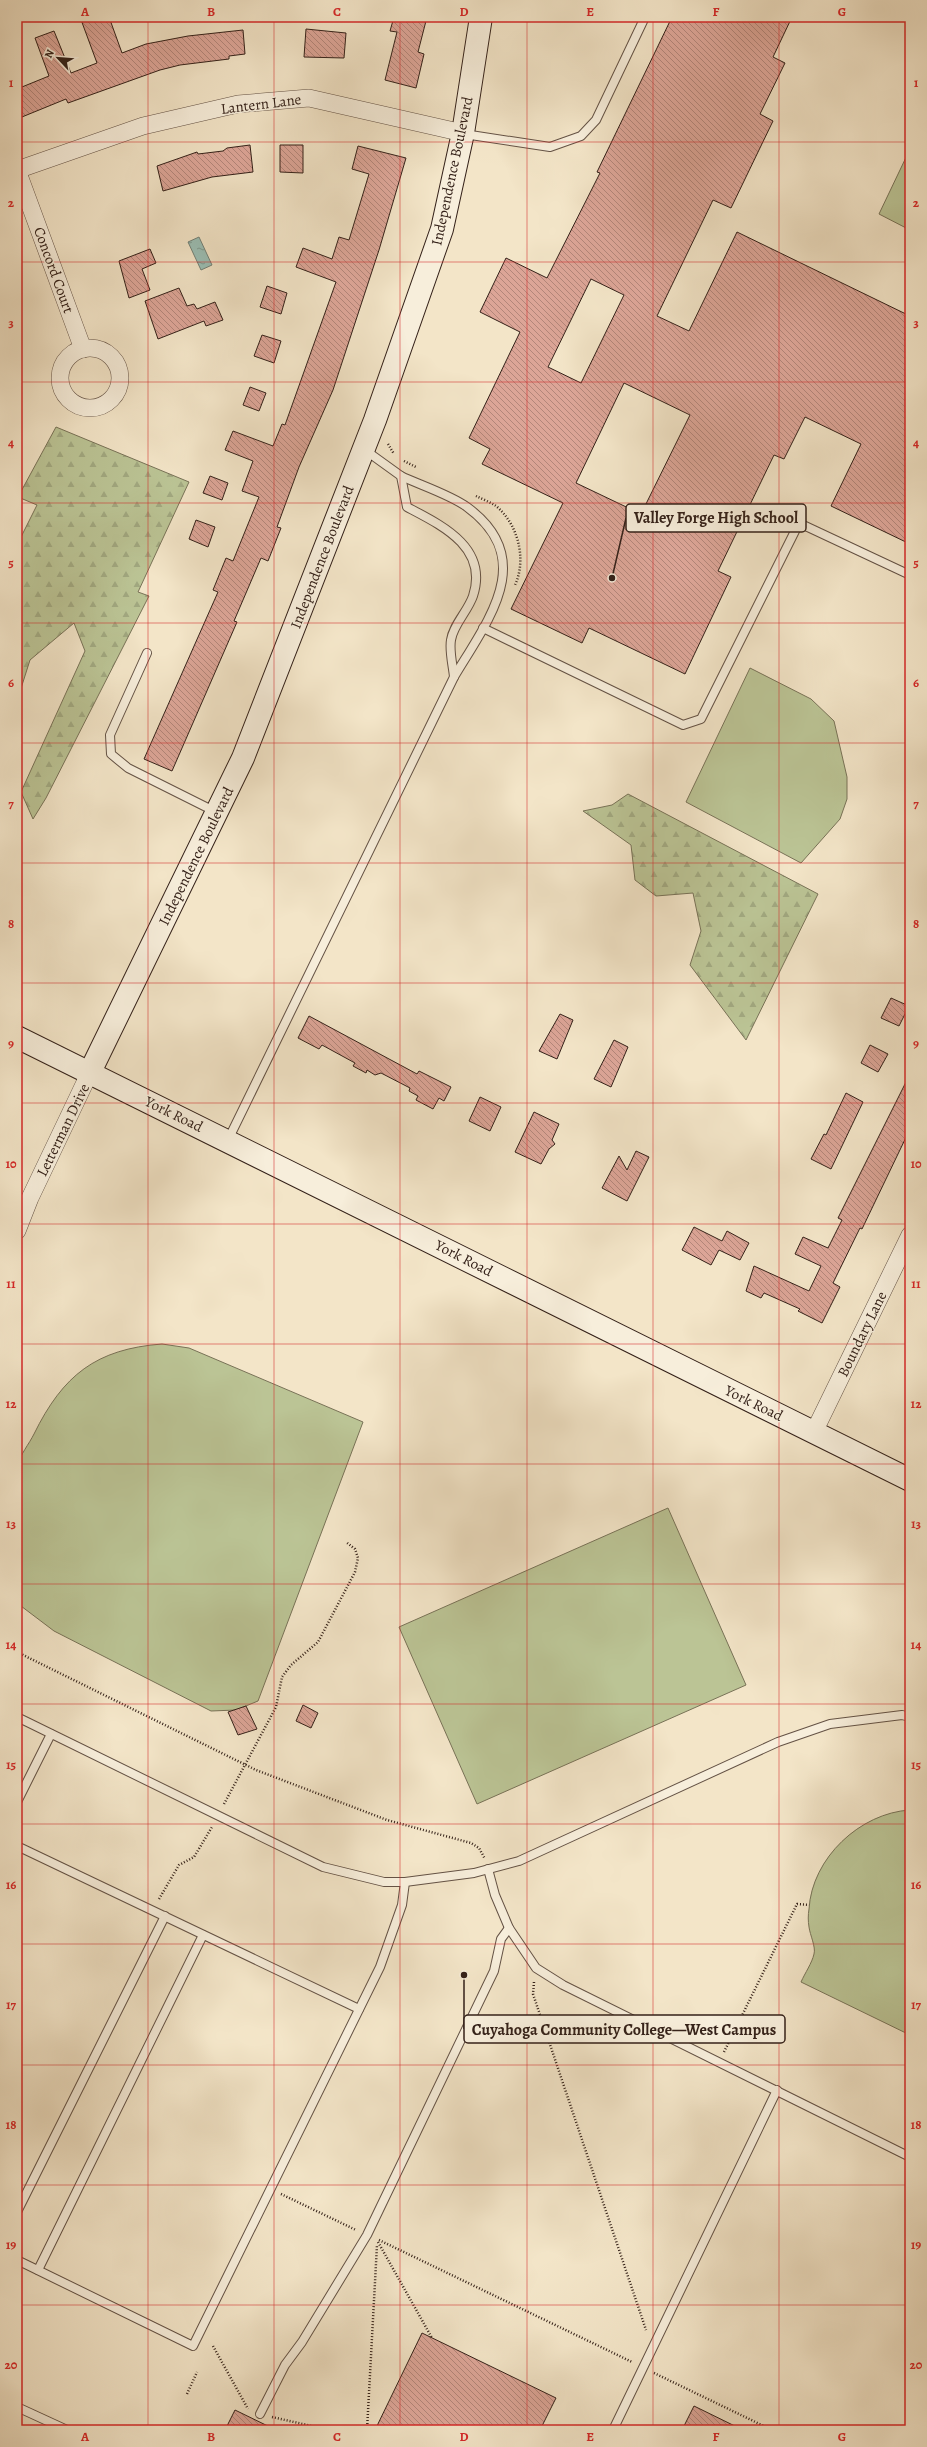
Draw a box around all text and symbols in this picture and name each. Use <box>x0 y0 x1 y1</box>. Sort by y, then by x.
text: A <box>80 3 90 20</box>
text: B <box>207 3 215 20</box>
text: C <box>333 3 341 20</box>
text: D <box>459 3 469 20</box>
text: E <box>586 3 594 20</box>
text: F <box>713 3 720 20</box>
text: G <box>838 3 846 20</box>
north arrow <box>38 38 78 78</box>
text: N <box>41 47 58 61</box>
text: 1 <box>9 74 14 91</box>
text: 1 <box>914 74 919 91</box>
street label: Lantern Lane <box>220 89 303 119</box>
street label: Independence Boulevard <box>426 94 478 247</box>
text: 2 <box>8 194 15 211</box>
text: 2 <box>913 194 920 211</box>
street label: Concord Court <box>29 224 79 316</box>
text: 3 <box>8 314 14 331</box>
text: 3 <box>913 314 919 331</box>
text: 4 <box>8 434 14 451</box>
text: 4 <box>913 434 919 451</box>
street label: Independence Boulevard <box>285 482 359 631</box>
callout: Valley Forge High School <box>626 504 806 532</box>
text: Valley Forge High School <box>633 507 799 529</box>
text: 5 <box>8 554 14 571</box>
text: 5 <box>913 554 919 571</box>
text: 6 <box>8 674 14 691</box>
text: 6 <box>913 674 919 691</box>
street label: Independence Boulevard <box>154 783 239 929</box>
text: 7 <box>8 795 14 812</box>
text: 7 <box>913 795 919 812</box>
text: 8 <box>8 915 14 932</box>
text: 8 <box>913 915 919 932</box>
text: 9 <box>8 1035 14 1052</box>
text: 9 <box>913 1035 919 1052</box>
street label: Letterman Drive <box>32 1080 94 1180</box>
street label: York Road <box>141 1091 207 1137</box>
text: 10 <box>5 1155 17 1172</box>
text: 10 <box>910 1155 922 1172</box>
street label: York Road <box>431 1234 497 1281</box>
text: 11 <box>6 1275 16 1292</box>
text: 11 <box>911 1275 921 1292</box>
street label: Boundary Lane <box>833 1288 891 1380</box>
street label: York Road <box>721 1380 787 1426</box>
text: 12 <box>6 1395 17 1412</box>
text: 12 <box>911 1395 922 1412</box>
text: 13 <box>6 1515 17 1532</box>
text: 13 <box>911 1515 922 1532</box>
text: 14 <box>6 1636 16 1653</box>
text: 14 <box>911 1636 921 1653</box>
text: 15 <box>6 1756 17 1773</box>
text: 15 <box>911 1756 922 1773</box>
text: 16 <box>6 1876 16 1893</box>
text: 16 <box>911 1876 921 1893</box>
text: 17 <box>6 1996 17 2013</box>
text: 17 <box>911 1996 922 2013</box>
callout: Cuyahoga Community College—West Campus <box>464 2015 785 2043</box>
text: Cuyahoga Community College—West Campus <box>472 2019 776 2041</box>
text: 18 <box>6 2116 16 2133</box>
text: 18 <box>911 2116 921 2133</box>
text: 19 <box>6 2236 16 2253</box>
text: 19 <box>911 2236 921 2253</box>
text: 20 <box>5 2356 18 2373</box>
text: 20 <box>910 2356 923 2373</box>
text: A <box>80 2428 90 2445</box>
text: B <box>207 2428 215 2445</box>
text: C <box>333 2428 341 2445</box>
text: D <box>459 2428 469 2445</box>
text: E <box>586 2428 594 2445</box>
text: F <box>713 2428 720 2445</box>
text: G <box>838 2428 846 2445</box>

